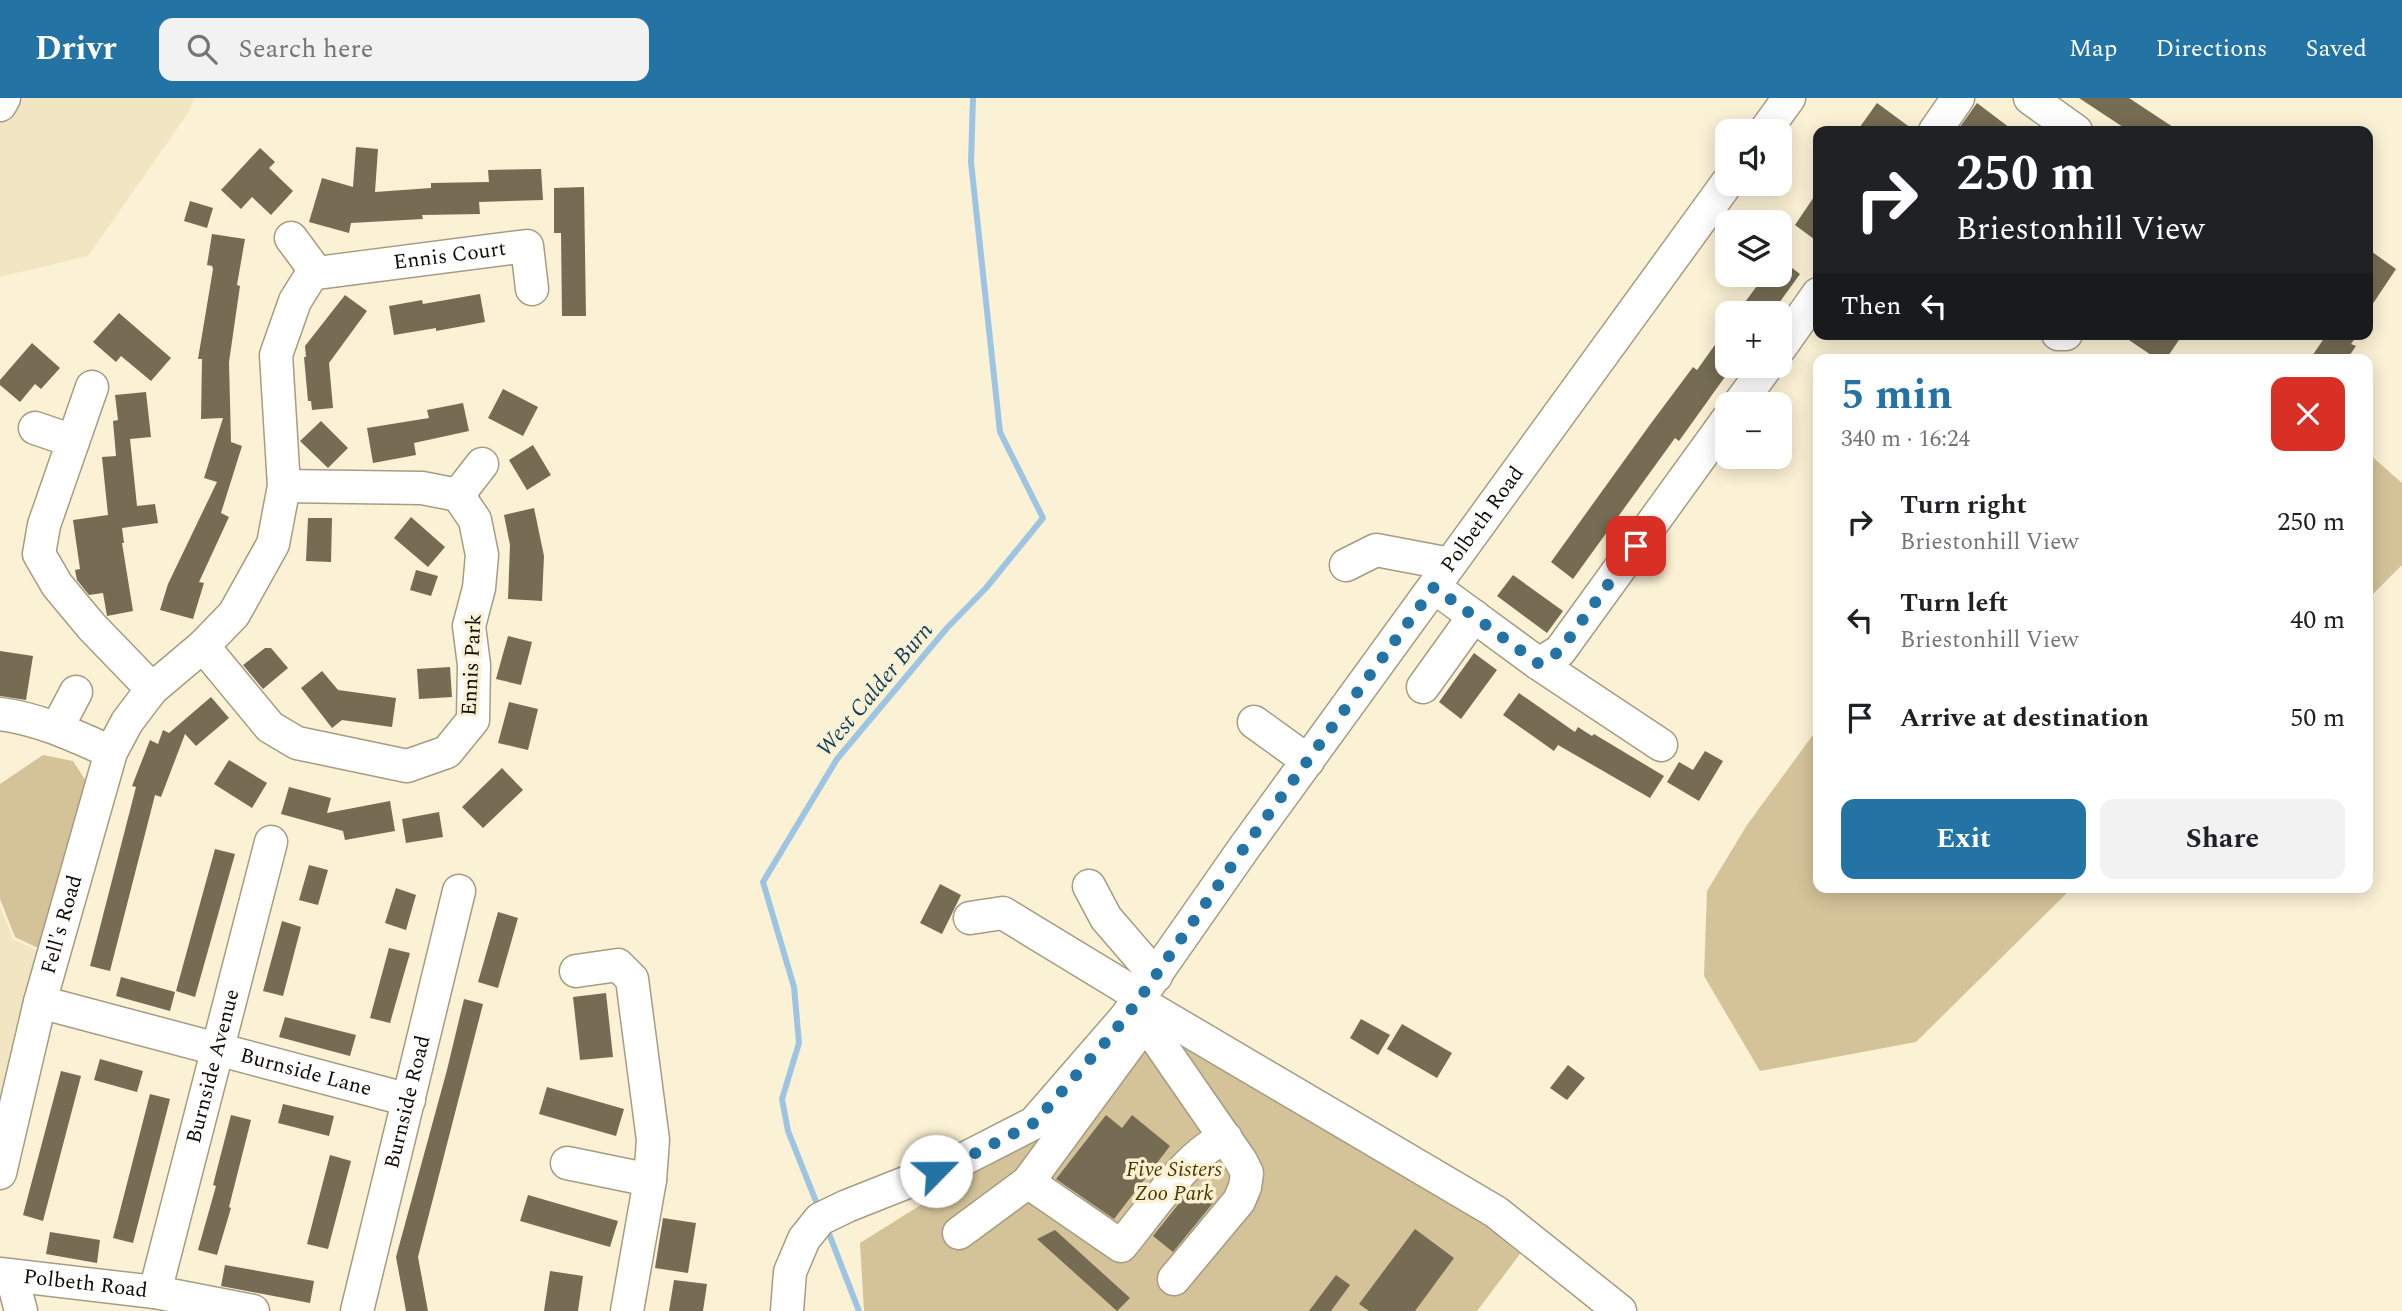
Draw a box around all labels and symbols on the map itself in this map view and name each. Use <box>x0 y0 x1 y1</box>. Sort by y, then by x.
street label: Ennis Court <box>392 233 508 279</box>
street label: Polbeth Road <box>1433 459 1532 579</box>
pin <box>1606 516 1666 576</box>
street label: Ennis Park <box>453 613 491 717</box>
water label: West Calder Burn <box>808 615 942 765</box>
street label: Fell's Road <box>33 871 91 978</box>
street label: Burnside Avenue <box>178 986 248 1147</box>
street label: Burnside Road <box>376 1032 439 1172</box>
street label: Burnside Lane <box>236 1040 375 1105</box>
position arrow <box>899 1134 973 1208</box>
park label: Five Sisters Zoo Park <box>1126 1154 1223 1210</box>
street label: Polbeth Road <box>22 1261 149 1307</box>

